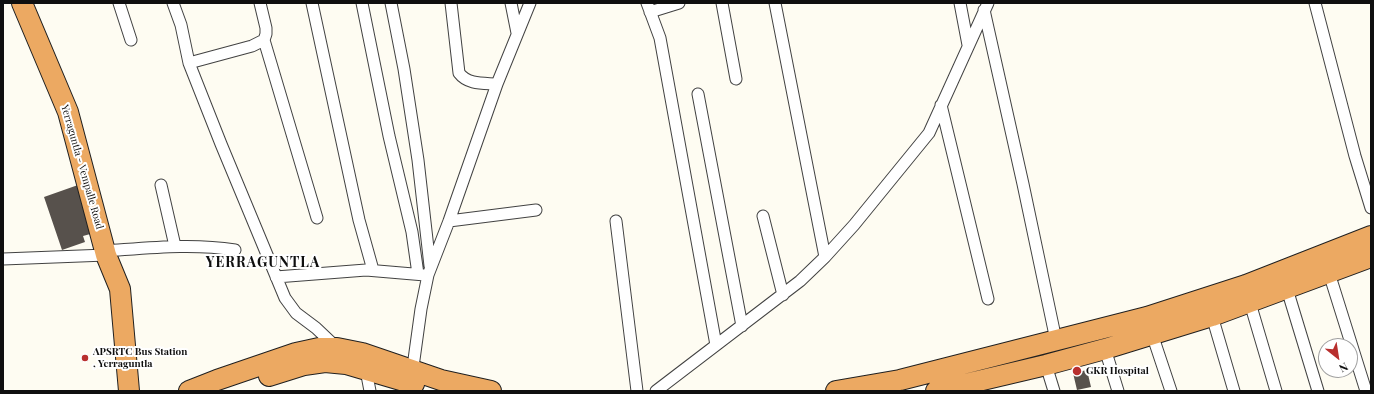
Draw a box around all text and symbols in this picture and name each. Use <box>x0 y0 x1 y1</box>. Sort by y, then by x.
street label: Yerraguntla - Vempalle Road <box>58 103 106 231</box>
district label: YERRAGUNTLA <box>206 255 320 271</box>
north arrow <box>1318 338 1358 378</box>
place label: APSRTC Bus Station , Yerraguntla <box>93 346 187 370</box>
marker: APSRTC Bus Station , Yerraguntla <box>80 353 90 363</box>
text: N <box>1337 359 1351 376</box>
marker: GKR Hospital <box>1071 365 1083 377</box>
place label: GKR Hospital <box>1086 365 1149 377</box>

